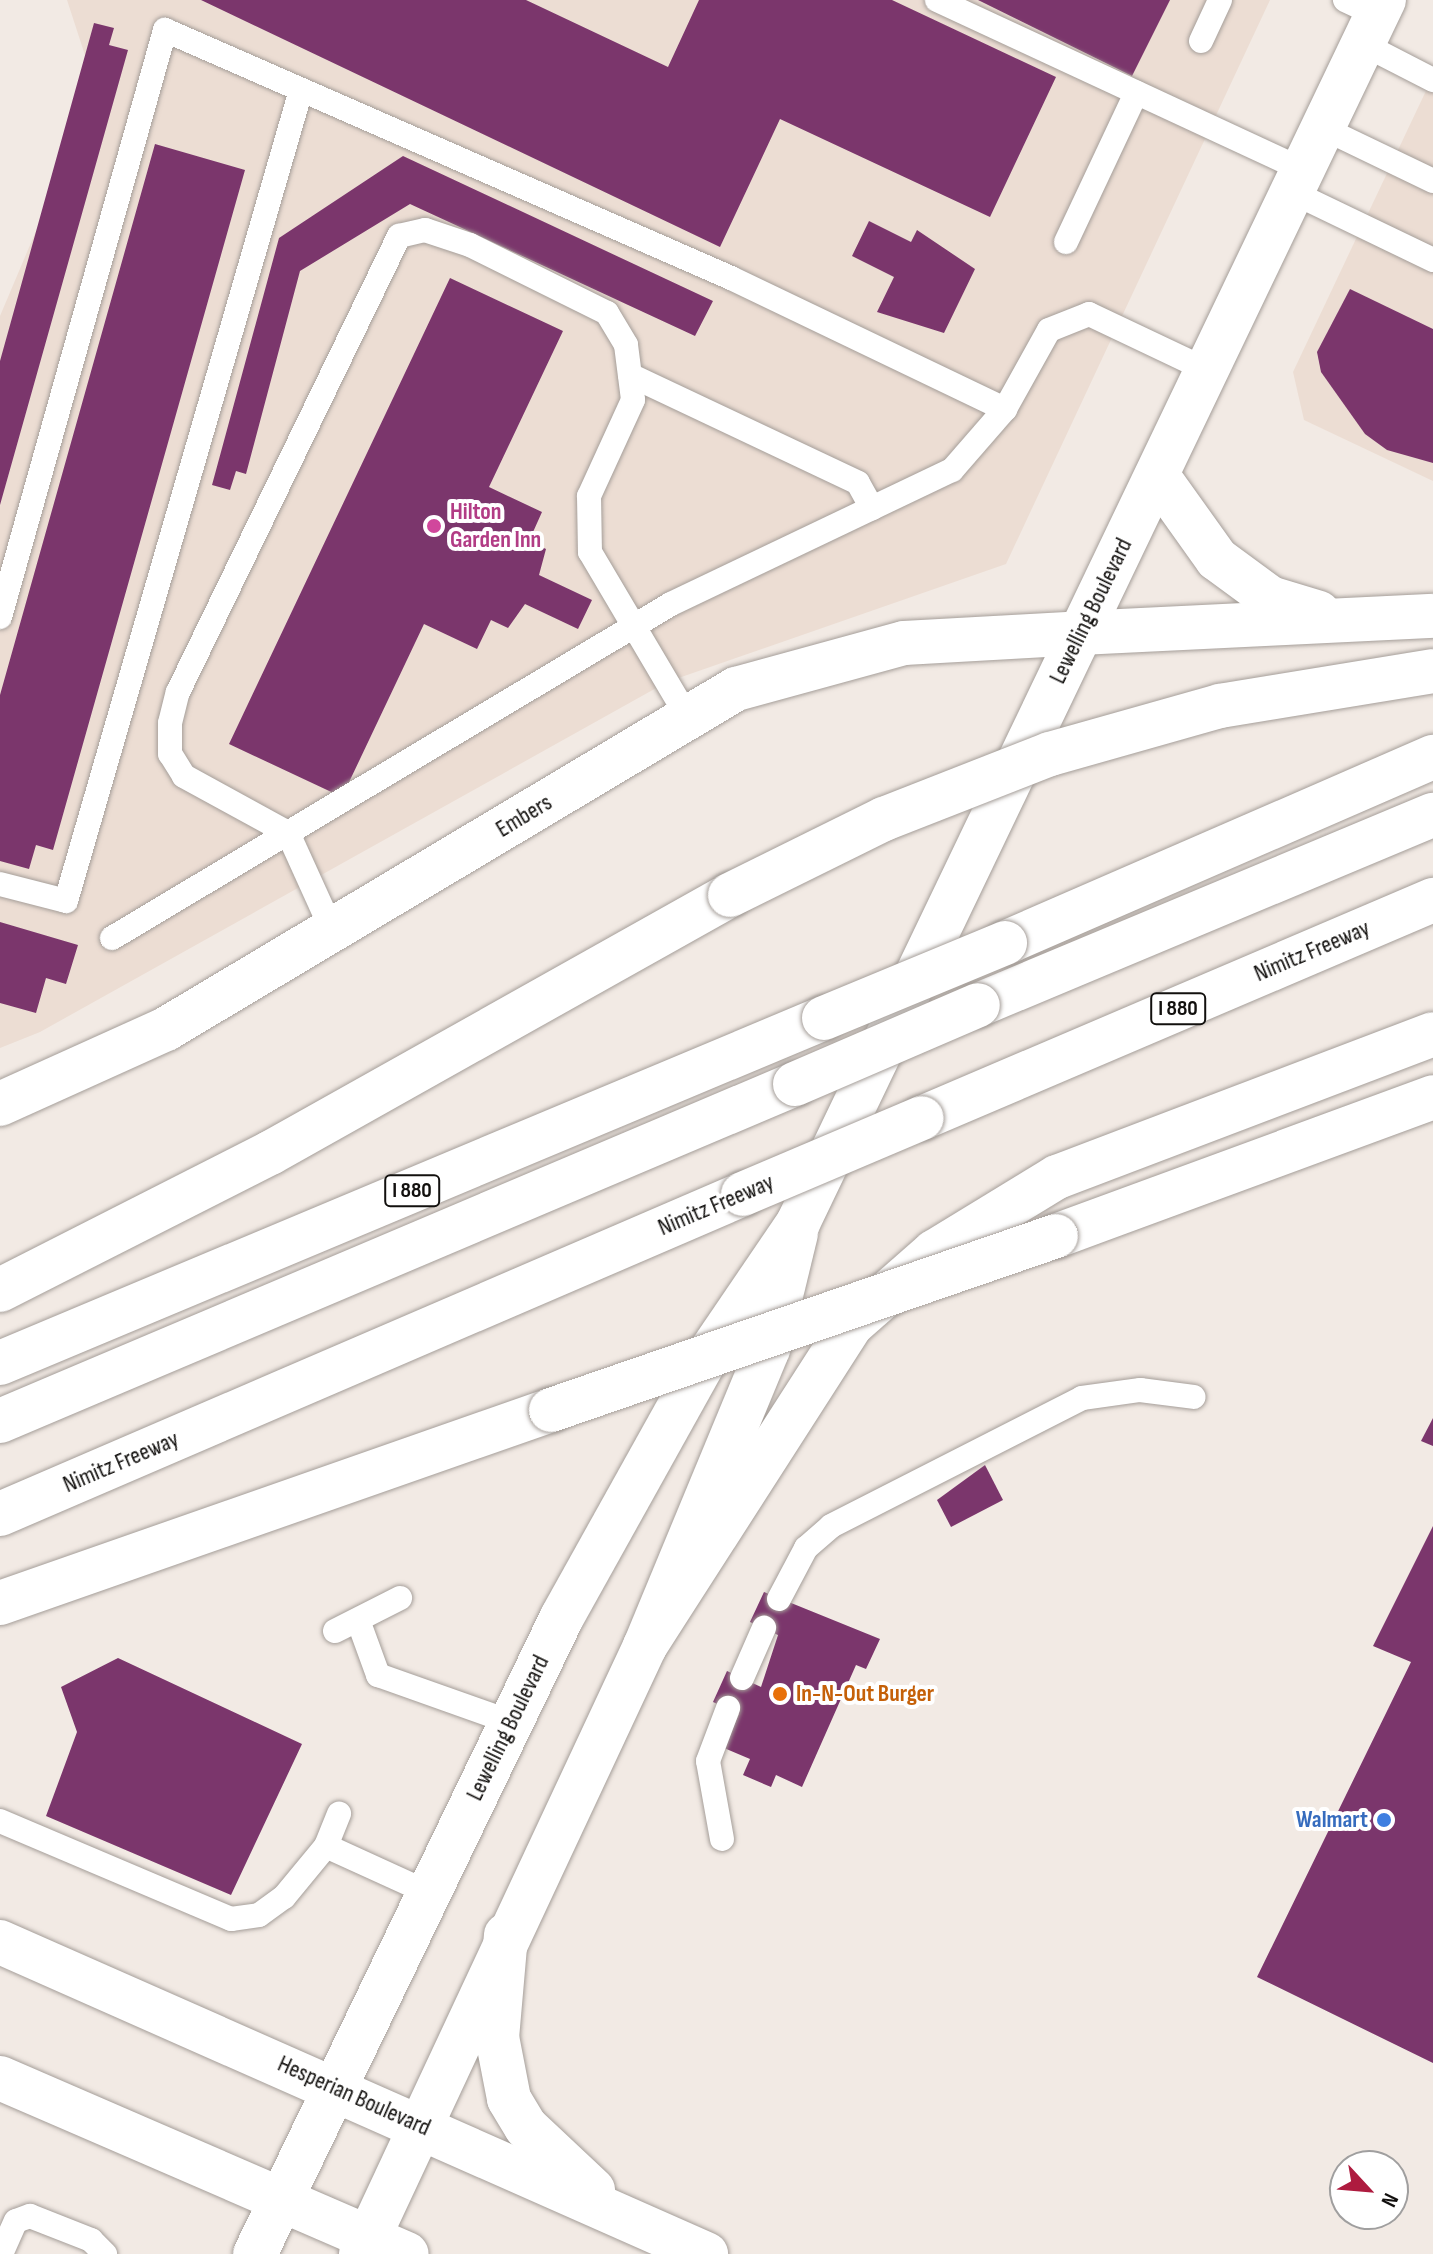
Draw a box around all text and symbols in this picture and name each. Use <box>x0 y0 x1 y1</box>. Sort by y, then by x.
place label: Hilton Garden Inn <box>450 498 541 554</box>
marker: Hilton Garden Inn <box>425 517 443 535</box>
street label: Lewelling Boulevard <box>1043 534 1139 688</box>
street label: Embers <box>491 788 557 844</box>
street label: Nimitz Freeway <box>1250 914 1374 988</box>
road number: I 880 <box>1150 991 1206 1027</box>
street label: Nimitz Freeway <box>654 1168 778 1242</box>
road number: I 880 <box>384 1173 440 1209</box>
street label: Nimitz Freeway <box>59 1425 183 1499</box>
street label: Lewelling Boulevard <box>460 1651 556 1805</box>
place label: In-N-Out Burger <box>796 1680 934 1708</box>
marker: In-N-Out Burger <box>771 1685 789 1703</box>
place label: Walmart <box>1296 1806 1368 1834</box>
marker: Walmart <box>1375 1811 1393 1829</box>
street label: Hesperian Boulevard <box>273 2049 435 2143</box>
north arrow <box>1329 2150 1409 2230</box>
text: N <box>1375 2189 1404 2211</box>

